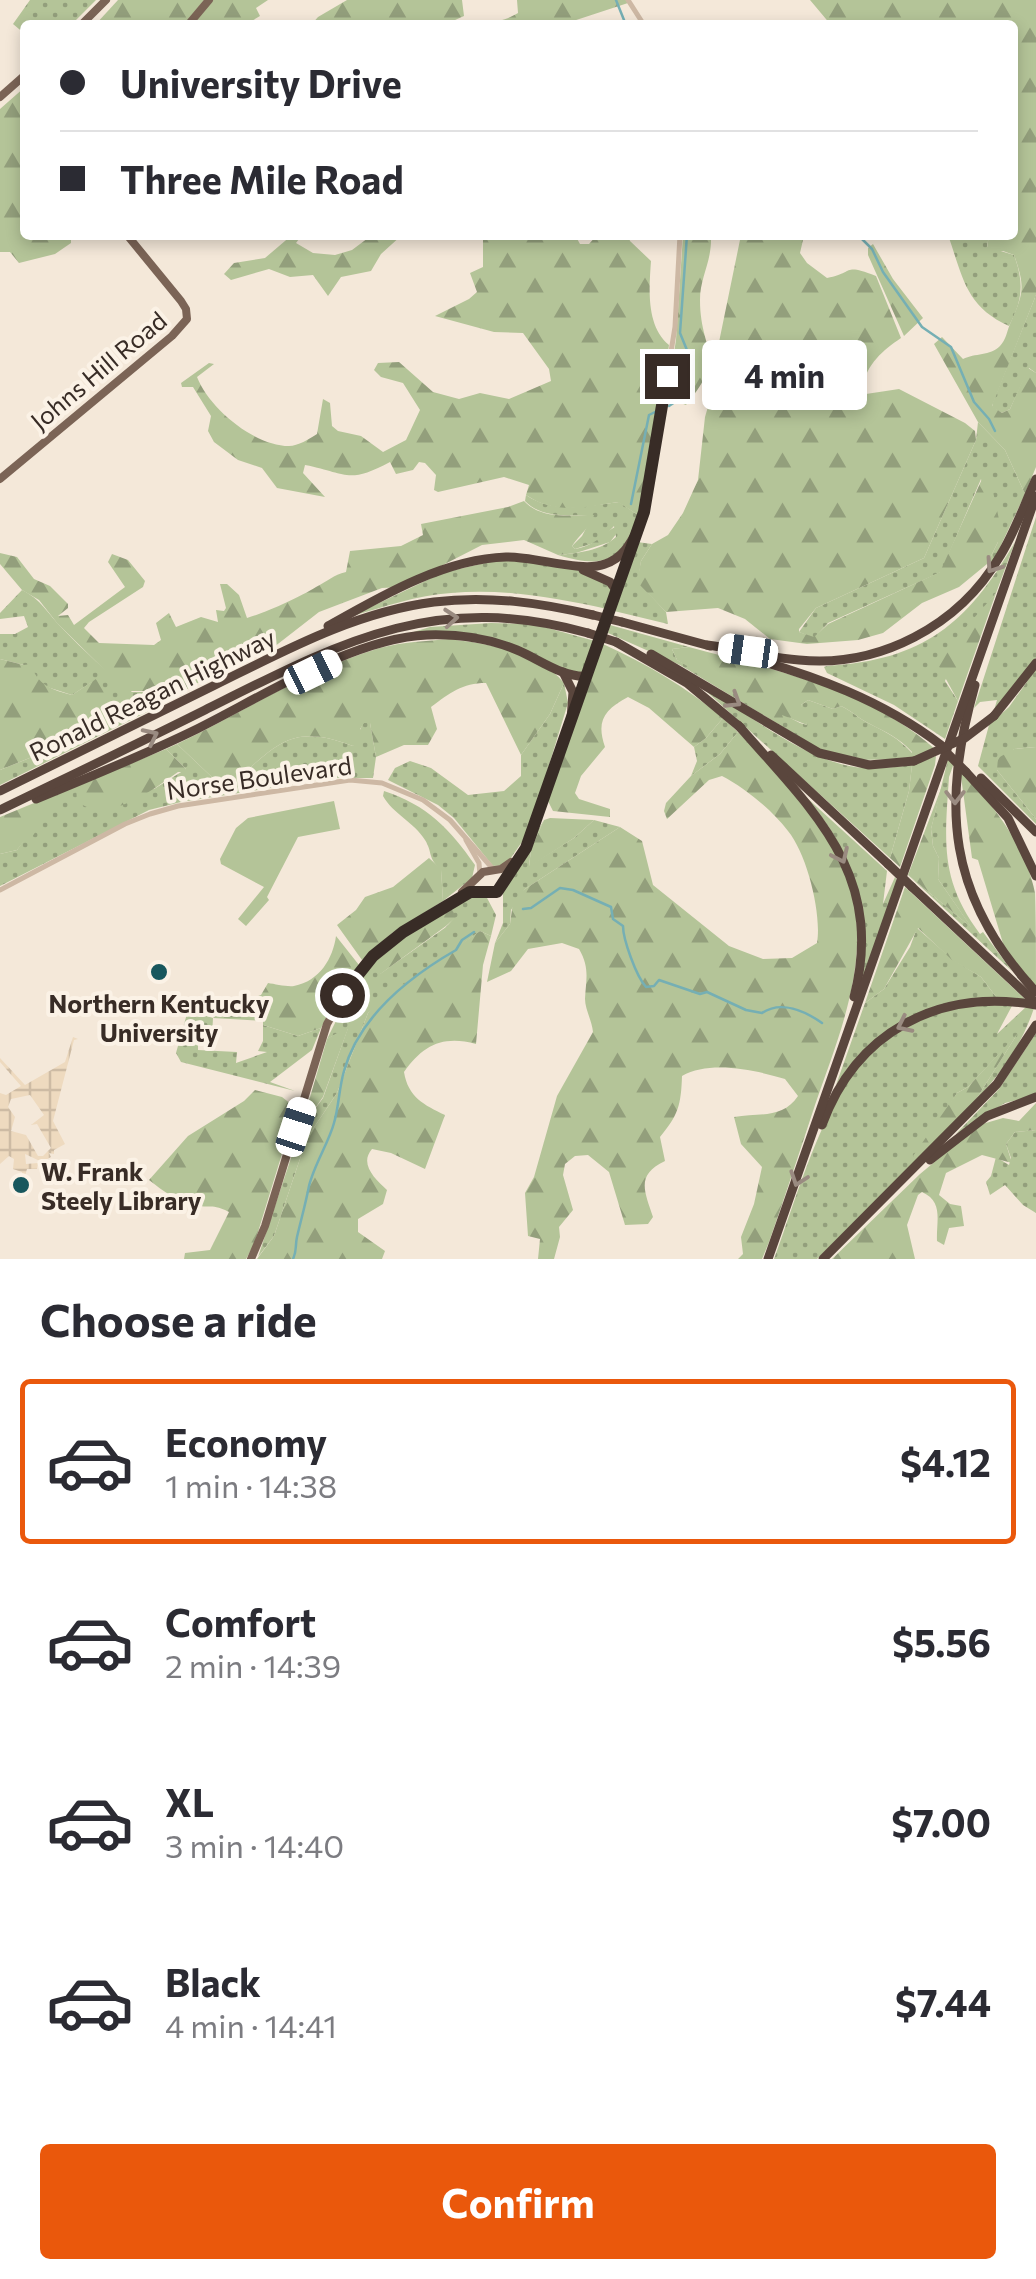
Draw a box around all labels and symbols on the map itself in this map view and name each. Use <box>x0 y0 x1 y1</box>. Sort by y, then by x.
street label: Johns Hill Road <box>24 304 172 436</box>
callout: 4 min <box>702 341 867 411</box>
route end <box>645 354 690 399</box>
one-way arrow <box>987 555 1005 574</box>
one-way arrow <box>444 608 460 630</box>
street label: Ronald Reagan Highway <box>24 621 280 767</box>
car <box>716 632 780 670</box>
car <box>279 645 347 699</box>
one-way arrow <box>723 688 741 707</box>
one-way arrow <box>140 729 158 749</box>
street label: Norse Boulevard <box>165 749 353 805</box>
one-way arrow <box>944 790 966 806</box>
one-way arrow <box>829 846 849 864</box>
marker: Northern Kentucky University <box>148 961 170 983</box>
route start <box>320 973 365 1018</box>
place label: Northern Kentucky University <box>49 988 270 1047</box>
one-way arrow <box>896 1012 914 1032</box>
car <box>272 1094 320 1160</box>
place label: W. Frank Steely Library <box>41 1156 202 1215</box>
one-way arrow <box>789 1169 809 1186</box>
marker: W. Frank Steely Library <box>10 1174 32 1196</box>

